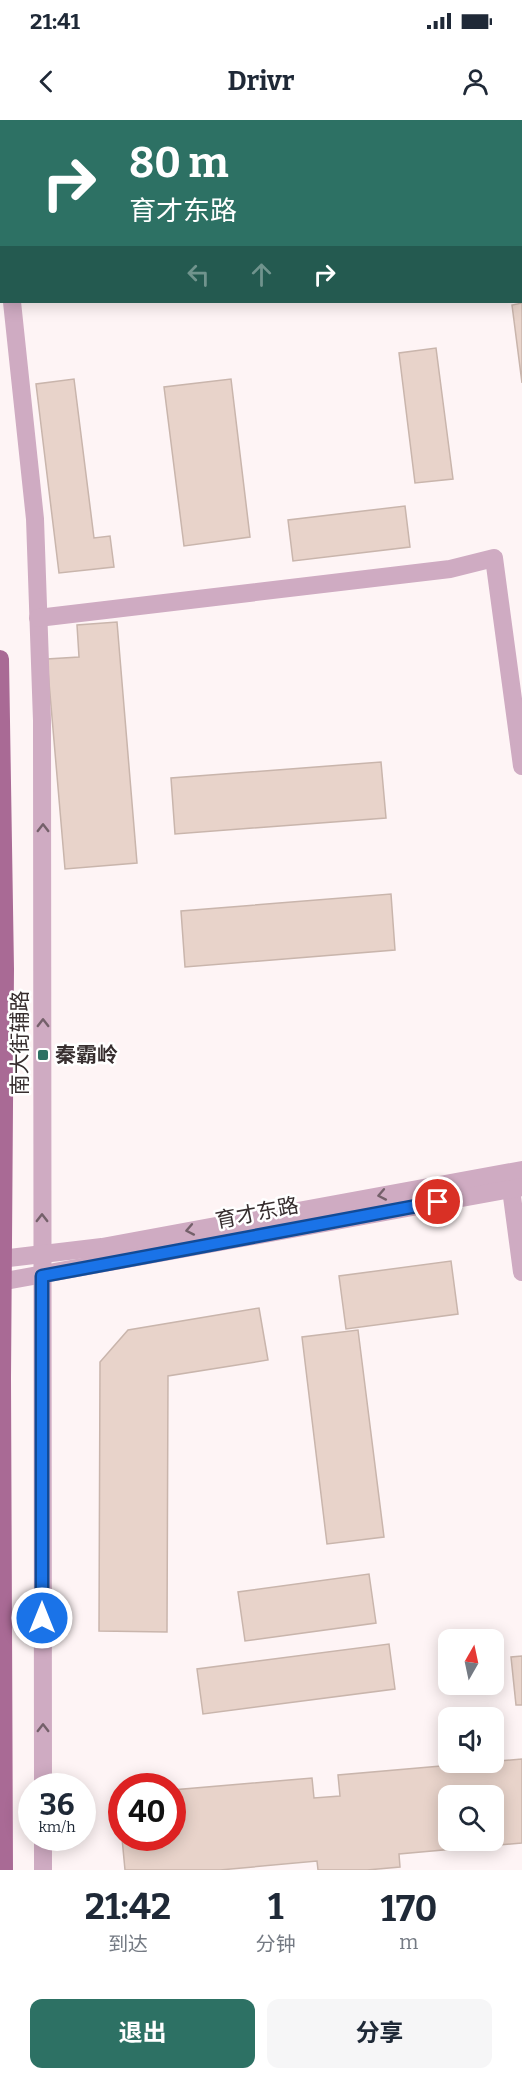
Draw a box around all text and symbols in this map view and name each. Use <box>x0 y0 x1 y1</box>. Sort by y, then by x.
text: 21:41 <box>30 8 80 35</box>
icon: back <box>30 65 63 98</box>
text: Drivr <box>228 65 294 97</box>
icon: person <box>459 65 492 98</box>
text: 80 m <box>129 138 229 188</box>
icon: right <box>30 144 108 222</box>
text: 育才东路 <box>129 195 237 227</box>
icon: left <box>182 258 215 291</box>
icon: ahead <box>245 258 278 291</box>
icon: right <box>308 258 341 291</box>
one-way arrow <box>37 824 49 833</box>
street label: 南大街辅路 <box>7 991 33 1096</box>
one-way arrow <box>37 1019 49 1028</box>
place label: 秦霸岭 <box>55 1042 118 1068</box>
marker: 秦霸岭 <box>36 1048 50 1062</box>
pin <box>412 1176 463 1227</box>
icon: arrive <box>421 1185 454 1218</box>
one-way arrow <box>377 1188 387 1201</box>
street label: 育才东路 <box>213 1192 301 1234</box>
one-way arrow <box>36 1214 48 1223</box>
one-way arrow <box>185 1223 195 1236</box>
position arrow <box>10 1586 74 1650</box>
north arrow <box>438 1629 504 1695</box>
map controls <box>438 1629 504 1851</box>
button: sound <box>438 1707 504 1773</box>
one-way arrow <box>37 1724 49 1733</box>
speed limit sign: 40 <box>108 1773 186 1851</box>
button: search <box>438 1785 504 1851</box>
text: 36 <box>39 1787 75 1823</box>
text: km/h <box>38 1818 76 1836</box>
text: 21:42 <box>85 1885 171 1929</box>
text: 1 <box>268 1885 284 1929</box>
text: 170 <box>380 1887 437 1931</box>
text: m <box>399 1930 418 1954</box>
text: 到达 <box>108 1932 148 1956</box>
text: 分钟 <box>256 1932 296 1956</box>
button: 退出 <box>30 1999 255 2068</box>
button: 分享 <box>267 1999 492 2068</box>

